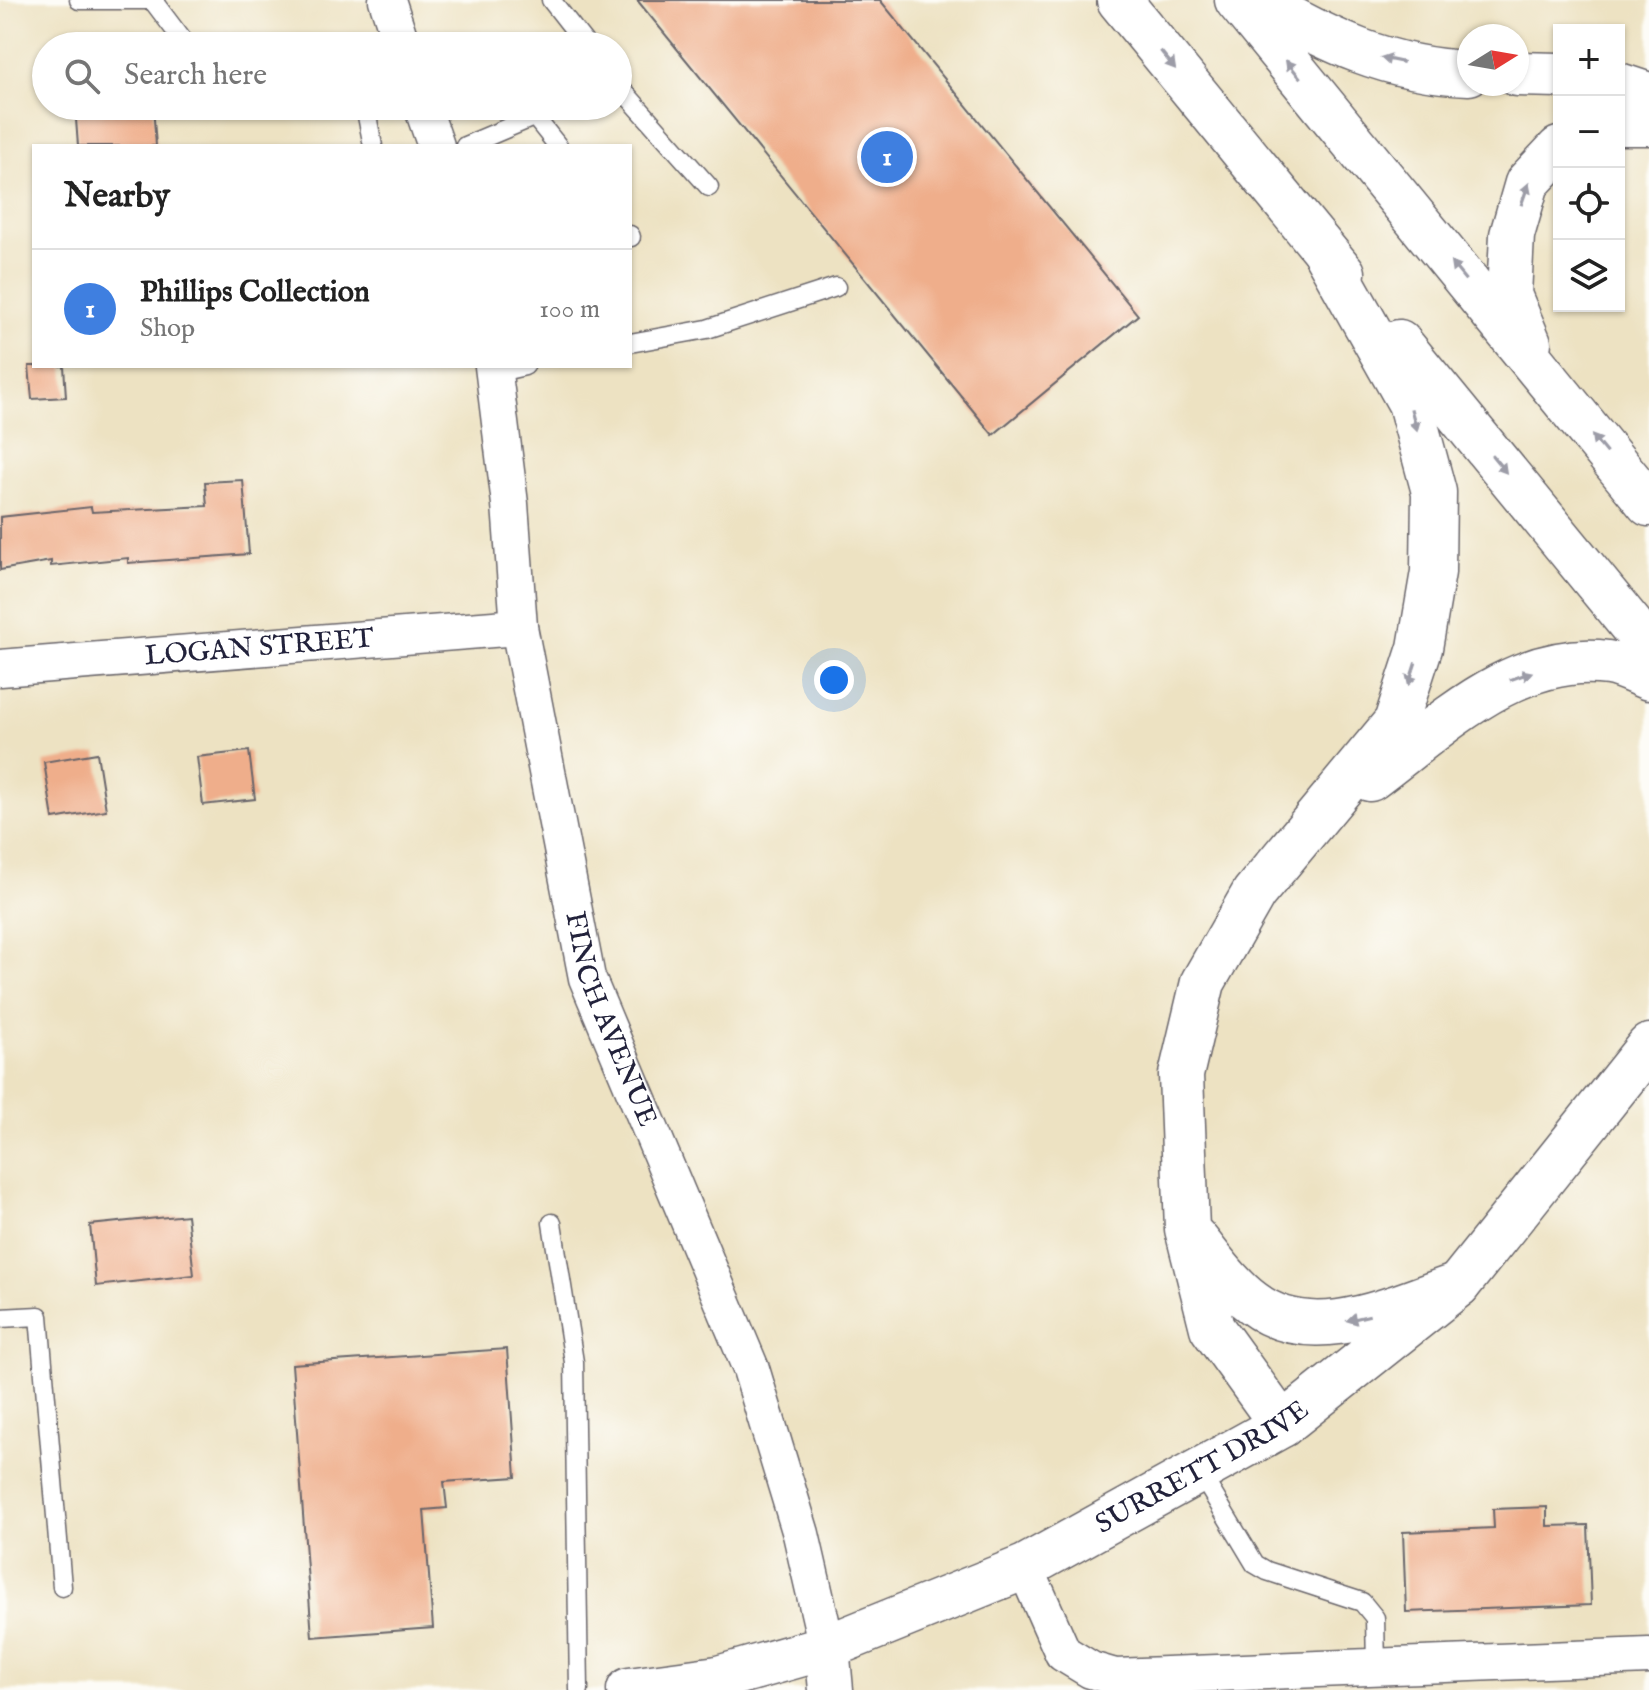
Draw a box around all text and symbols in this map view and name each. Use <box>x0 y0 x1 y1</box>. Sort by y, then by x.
north arrow <box>1457 24 1529 96</box>
map controls <box>1553 24 1625 312</box>
button: + <box>1553 24 1625 96</box>
search box <box>32 32 632 120</box>
one-way arrow <box>1159 50 1176 70</box>
one-way arrow <box>1380 53 1405 66</box>
icon: search <box>60 54 104 98</box>
text: Search here <box>124 57 267 95</box>
one-way arrow <box>1286 59 1302 79</box>
button: − <box>1553 96 1625 168</box>
pin: 1 <box>861 127 913 187</box>
button: locate <box>1553 168 1625 240</box>
text: Nearby <box>64 175 170 218</box>
one-way arrow <box>1519 181 1531 205</box>
button: layers <box>1553 240 1625 312</box>
one-way arrow <box>1450 261 1466 281</box>
text: Phillips Collection <box>140 274 370 312</box>
text: 1 <box>85 293 95 326</box>
text: 100 m <box>539 293 600 326</box>
text: Shop <box>140 312 195 345</box>
one-way arrow <box>1408 408 1421 432</box>
one-way arrow <box>1591 434 1608 454</box>
one-way arrow <box>1490 454 1507 474</box>
street label: LOGAN STREET <box>143 621 376 674</box>
your location <box>814 660 854 700</box>
one-way arrow <box>1405 663 1417 687</box>
one-way arrow <box>1510 670 1534 682</box>
street label: FINCH AVENUE <box>557 909 665 1132</box>
one-way arrow <box>1345 1312 1370 1325</box>
street label: SURRETT DRIVE <box>1089 1393 1316 1542</box>

